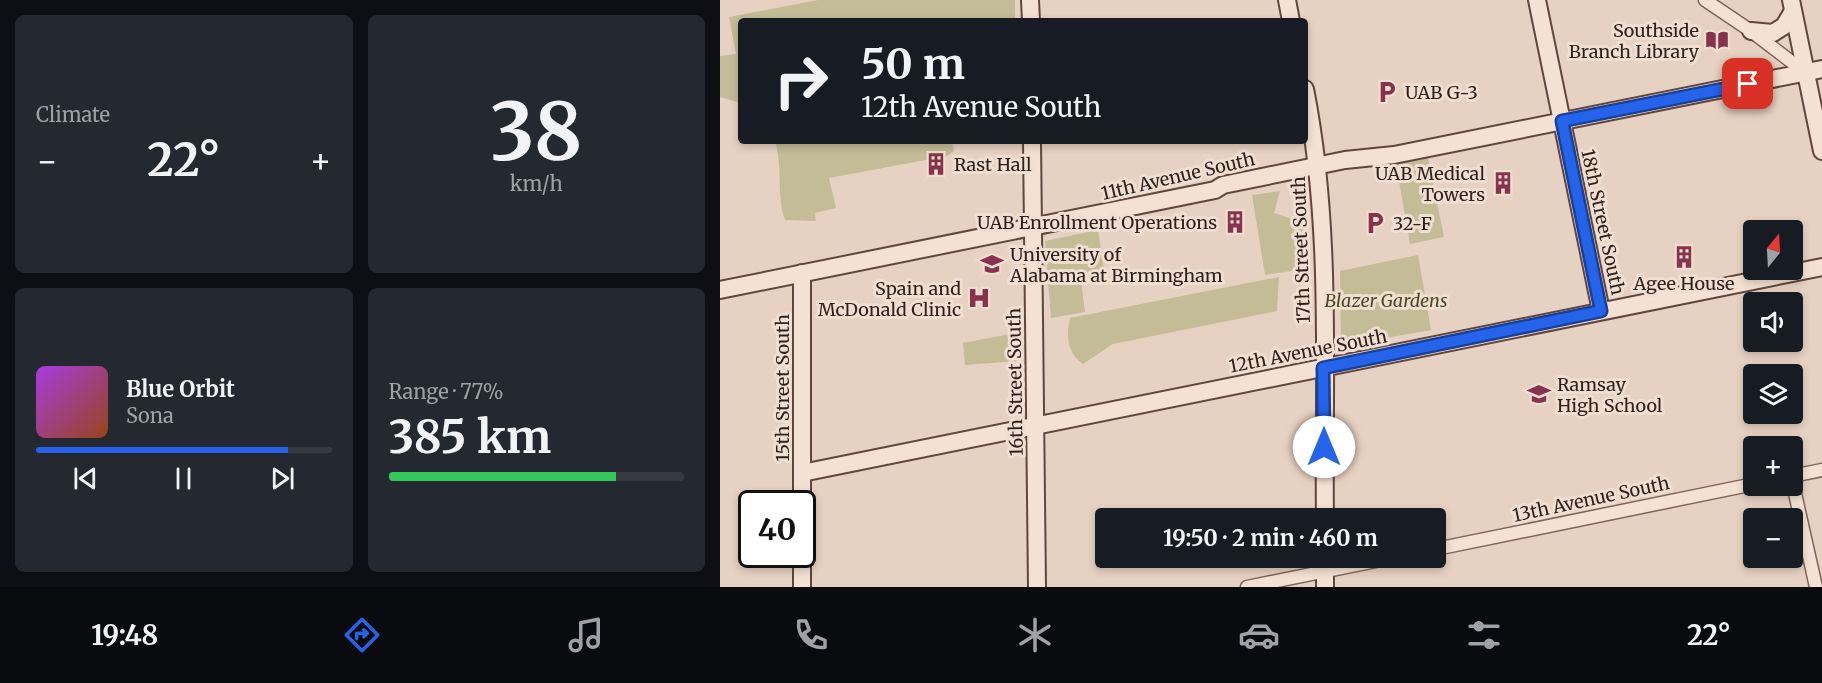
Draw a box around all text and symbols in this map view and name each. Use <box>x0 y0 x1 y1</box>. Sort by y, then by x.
place label: Southside Branch Library <box>1569 19 1700 63</box>
library icon: Southside Branch Library <box>1704 27 1730 53</box>
text: 50 m <box>861 38 965 90</box>
icon: right <box>762 42 840 120</box>
pin <box>1722 58 1773 109</box>
icon: arrive <box>1731 67 1764 100</box>
parking icon: UAB G-3 <box>1374 79 1400 105</box>
place label: UAB G-3 <box>1405 81 1478 104</box>
text: 38 <box>490 83 582 181</box>
text: 12th Avenue South <box>861 90 1101 124</box>
text: Climate <box>36 102 110 127</box>
text: 22° <box>147 132 220 188</box>
text: − <box>36 141 58 182</box>
text: + <box>309 141 332 182</box>
street label: 11th Avenue South <box>1099 147 1257 205</box>
street label: 18th Street South <box>1576 147 1630 297</box>
building icon: Rast Hall <box>923 151 949 177</box>
place label: Rast Hall <box>954 153 1032 176</box>
place label: UAB Medical Towers <box>1375 162 1485 206</box>
building icon: UAB Medical Towers <box>1490 170 1516 196</box>
text: km/h <box>510 171 563 196</box>
street label: 17th Street South <box>1287 176 1315 324</box>
building icon: UAB Enrollment Operations <box>1222 209 1248 235</box>
parking icon: 32-F <box>1362 210 1388 236</box>
place label: UAB Enrollment Operations <box>977 211 1217 234</box>
place label: 32-F <box>1393 212 1432 235</box>
north arrow <box>1743 220 1803 280</box>
map controls <box>1743 220 1803 568</box>
place label: University of Alabama at Birmingham <box>1009 243 1223 287</box>
building icon: Agee House <box>1671 244 1697 270</box>
school or university icon: University of Alabama at Birmingham <box>979 251 1005 277</box>
place label: Agee House <box>1633 272 1734 295</box>
place label: Spain and McDonald Clinic <box>818 277 961 321</box>
hospital icon: Spain and McDonald Clinic <box>966 285 992 311</box>
park label: Blazer Gardens <box>1324 289 1448 312</box>
button: sound <box>1743 292 1803 352</box>
street label: 16th Street South <box>1002 308 1028 456</box>
street label: 15th Street South <box>771 314 794 462</box>
street label: 12th Avenue South <box>1227 324 1389 378</box>
button: layers <box>1743 364 1803 424</box>
place label: Ramsay High School <box>1557 373 1663 417</box>
text: Blue Orbit <box>126 375 235 403</box>
text: Range · 77% <box>389 379 503 404</box>
school or university icon: Ramsay High School <box>1526 381 1552 407</box>
text: Sona <box>126 403 174 428</box>
text: 385 km <box>389 409 551 465</box>
position arrow <box>1292 415 1356 479</box>
button: + <box>1743 436 1803 496</box>
icon: previous <box>69 462 102 495</box>
icon: pause <box>167 462 200 495</box>
icon: next <box>266 462 299 495</box>
street label: 13th Avenue South <box>1511 471 1671 527</box>
speed limit sign: 40 <box>738 490 816 568</box>
button: − <box>1743 508 1803 568</box>
text: 19:50 · 2 min · 460 m <box>1163 524 1378 552</box>
icon: directions <box>341 614 383 656</box>
icon: music <box>565 614 607 656</box>
icon: phone <box>790 614 832 656</box>
icon: climate <box>1014 614 1056 656</box>
icon: car <box>1238 614 1280 656</box>
icon: filters <box>1463 614 1505 656</box>
text: 19:48 <box>91 618 158 652</box>
text: 22° <box>1687 618 1731 652</box>

